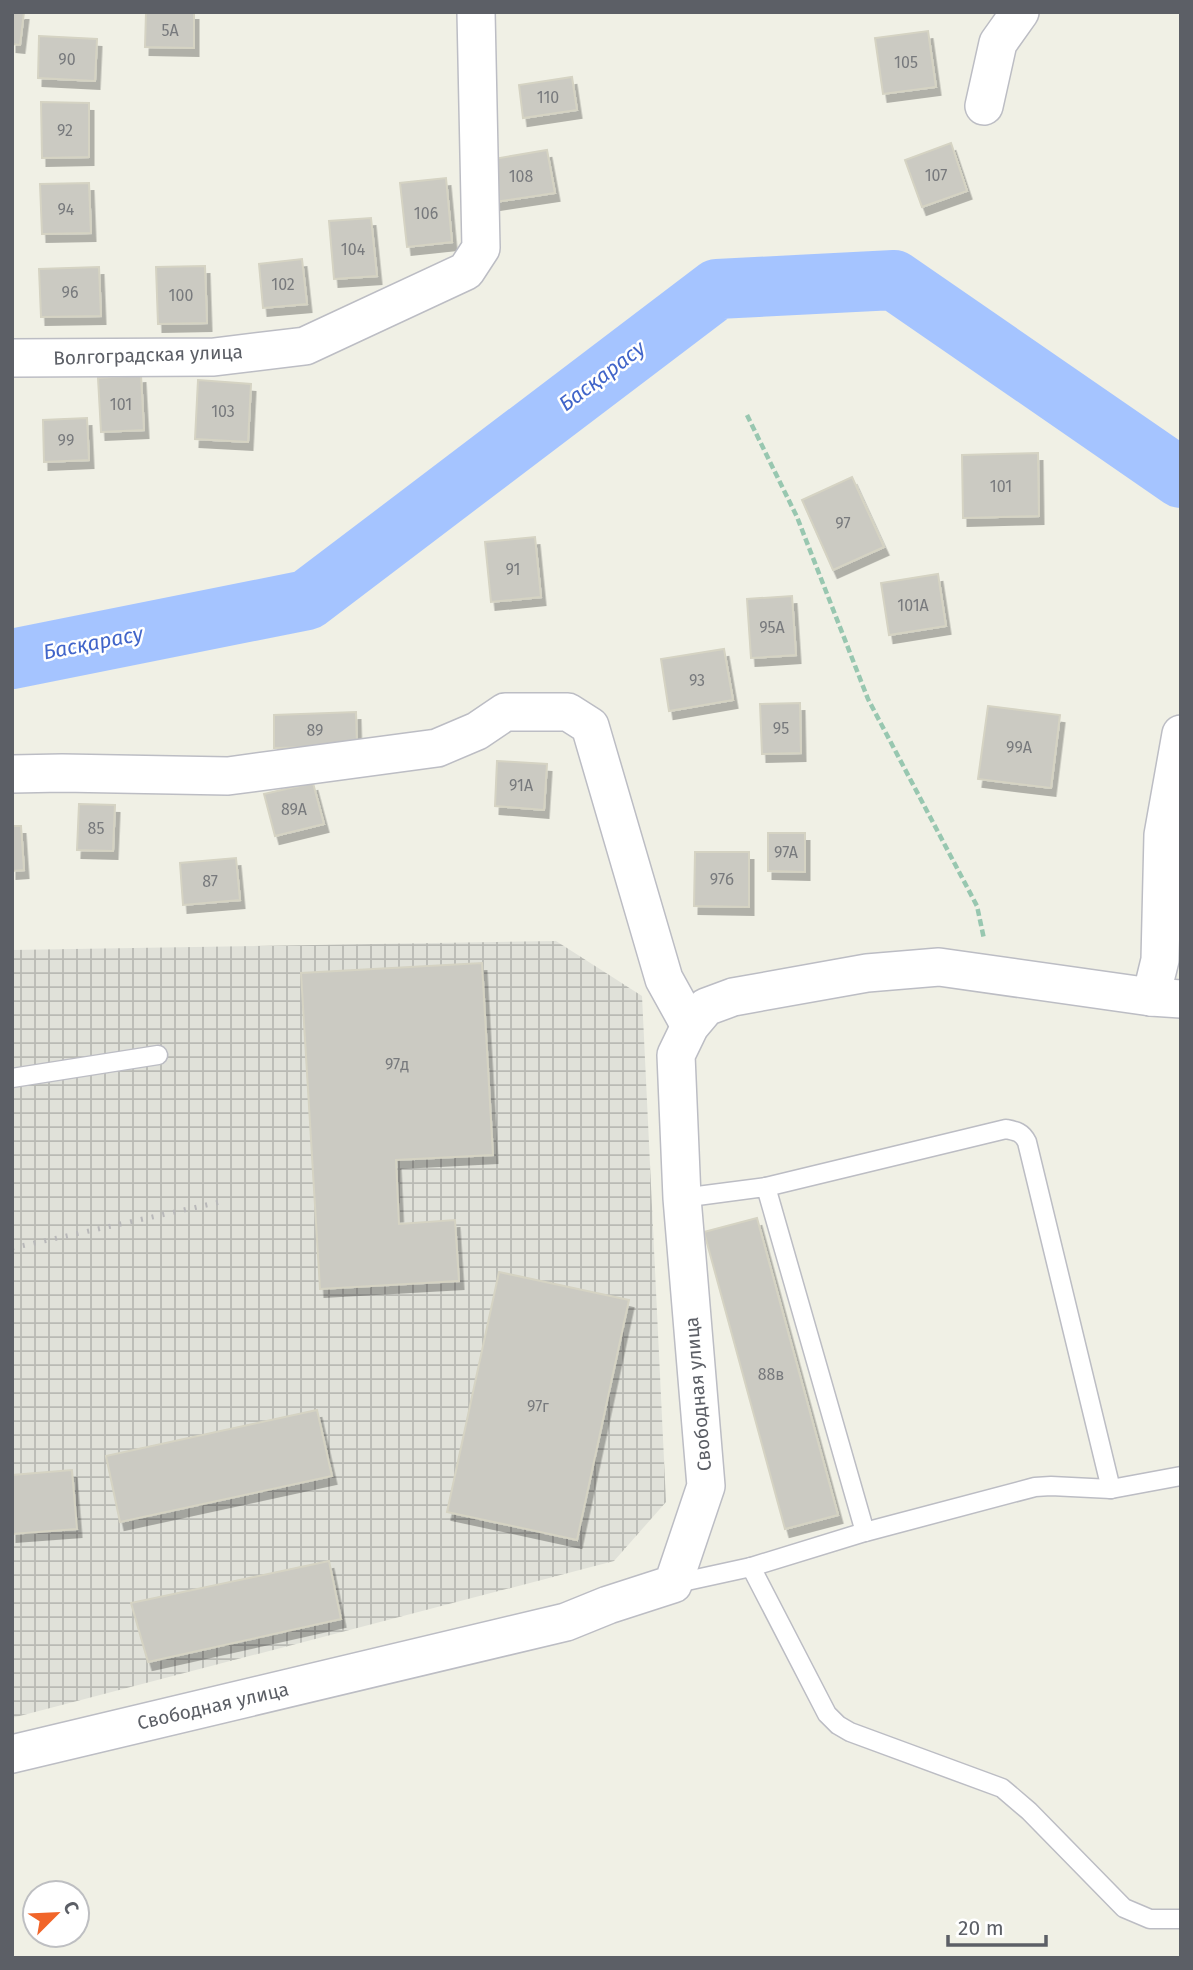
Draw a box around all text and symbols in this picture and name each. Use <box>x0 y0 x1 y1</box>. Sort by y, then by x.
house number: 5А <box>161 21 179 40</box>
house number: 90 <box>58 50 76 69</box>
house number: 105 <box>894 53 918 72</box>
house number: 110 <box>537 88 559 107</box>
house number: 92 <box>57 121 73 140</box>
house number: 107 <box>925 166 947 185</box>
house number: 108 <box>509 167 534 186</box>
house number: 94 <box>58 200 75 219</box>
house number: 106 <box>414 204 438 223</box>
house number: 104 <box>341 240 366 259</box>
house number: 102 <box>271 275 295 294</box>
house number: 96 <box>62 283 78 302</box>
house number: 100 <box>169 286 193 305</box>
water label: Басқарасу <box>554 335 651 417</box>
street label: Волгоградская улица <box>53 340 243 370</box>
house number: 101 <box>110 395 132 414</box>
house number: 103 <box>211 402 235 421</box>
house number: 99 <box>58 431 74 450</box>
house number: 101 <box>990 477 1012 496</box>
house number: 97 <box>835 514 851 533</box>
house number: 91 <box>505 560 521 579</box>
house number: 101А <box>897 596 930 615</box>
house number: 95А <box>759 618 786 637</box>
water label: Басқарасу <box>41 620 146 665</box>
house number: 93 <box>689 671 705 690</box>
house number: 95 <box>773 719 789 738</box>
house number: 89 <box>307 721 323 740</box>
house number: 99А <box>1006 738 1033 757</box>
house number: 91А <box>509 776 534 795</box>
house number: 89А <box>281 800 308 819</box>
house number: 85 <box>88 819 104 838</box>
house number: 97А <box>774 843 799 862</box>
house number: 97б <box>710 870 734 889</box>
house number: 87 <box>202 872 218 891</box>
house number: 97д <box>385 1055 409 1074</box>
street label: Свободная улица <box>680 1316 716 1472</box>
house number: 88в <box>758 1365 784 1384</box>
house number: 97г <box>527 1397 549 1416</box>
street label: Свободная улица <box>135 1677 291 1735</box>
north arrow <box>21 1879 91 1949</box>
text: С <box>58 1898 84 1917</box>
scale bar <box>948 1904 1046 1948</box>
text: 20 m <box>958 1915 1004 1941</box>

